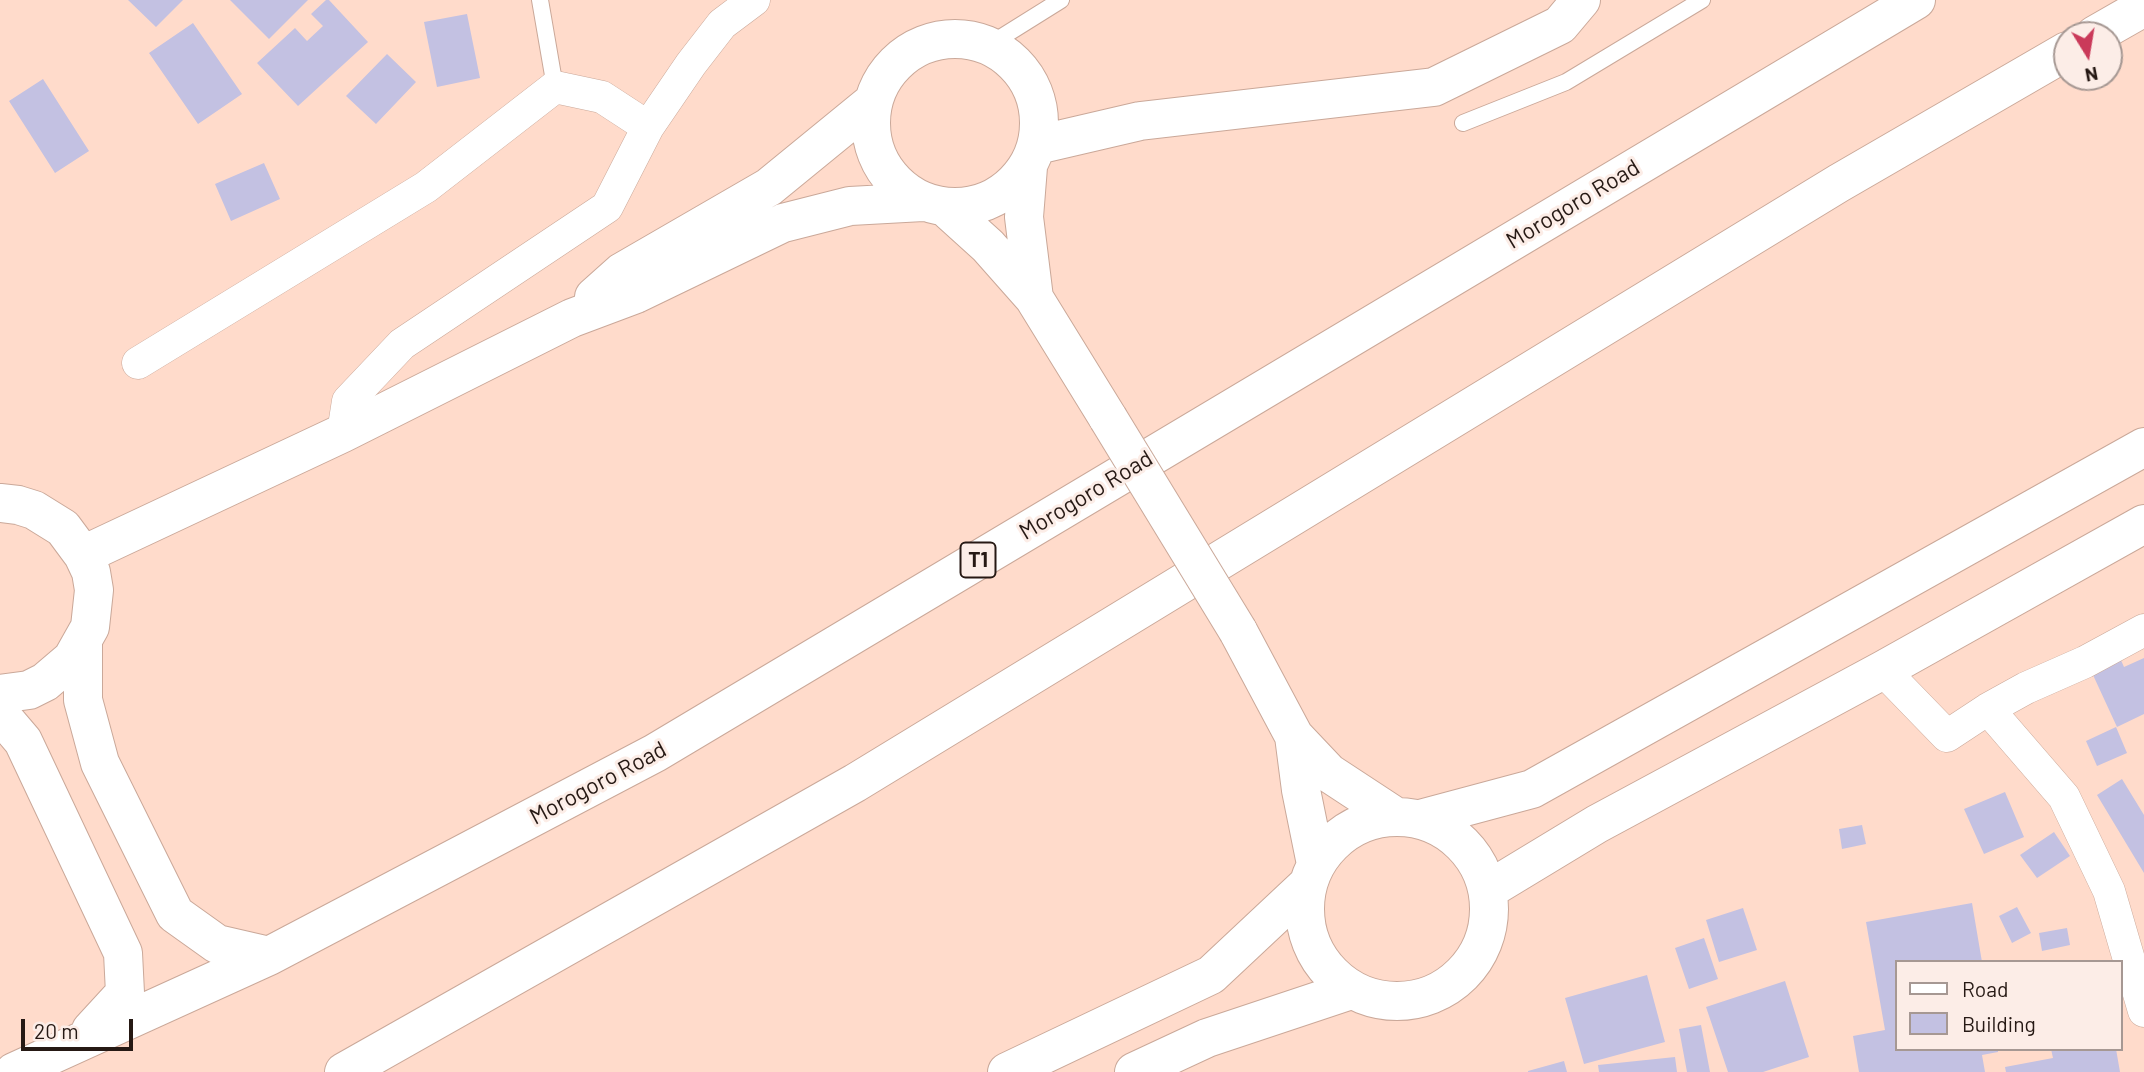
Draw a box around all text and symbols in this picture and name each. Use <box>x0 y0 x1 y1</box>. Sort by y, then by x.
north arrow <box>2053 21 2123 91</box>
text: N <box>2083 63 2100 88</box>
street label: Morogoro Road <box>1501 153 1645 255</box>
street label: Morogoro Road <box>1014 444 1158 546</box>
road number: T1 <box>960 542 996 578</box>
street label: Morogoro Road <box>525 735 671 831</box>
legend <box>1896 960 2123 1051</box>
text: Road <box>1962 976 2008 1001</box>
scale bar <box>24 1006 136 1050</box>
text: Building <box>1962 1011 2036 1036</box>
text: 20 m <box>34 1018 79 1043</box>

